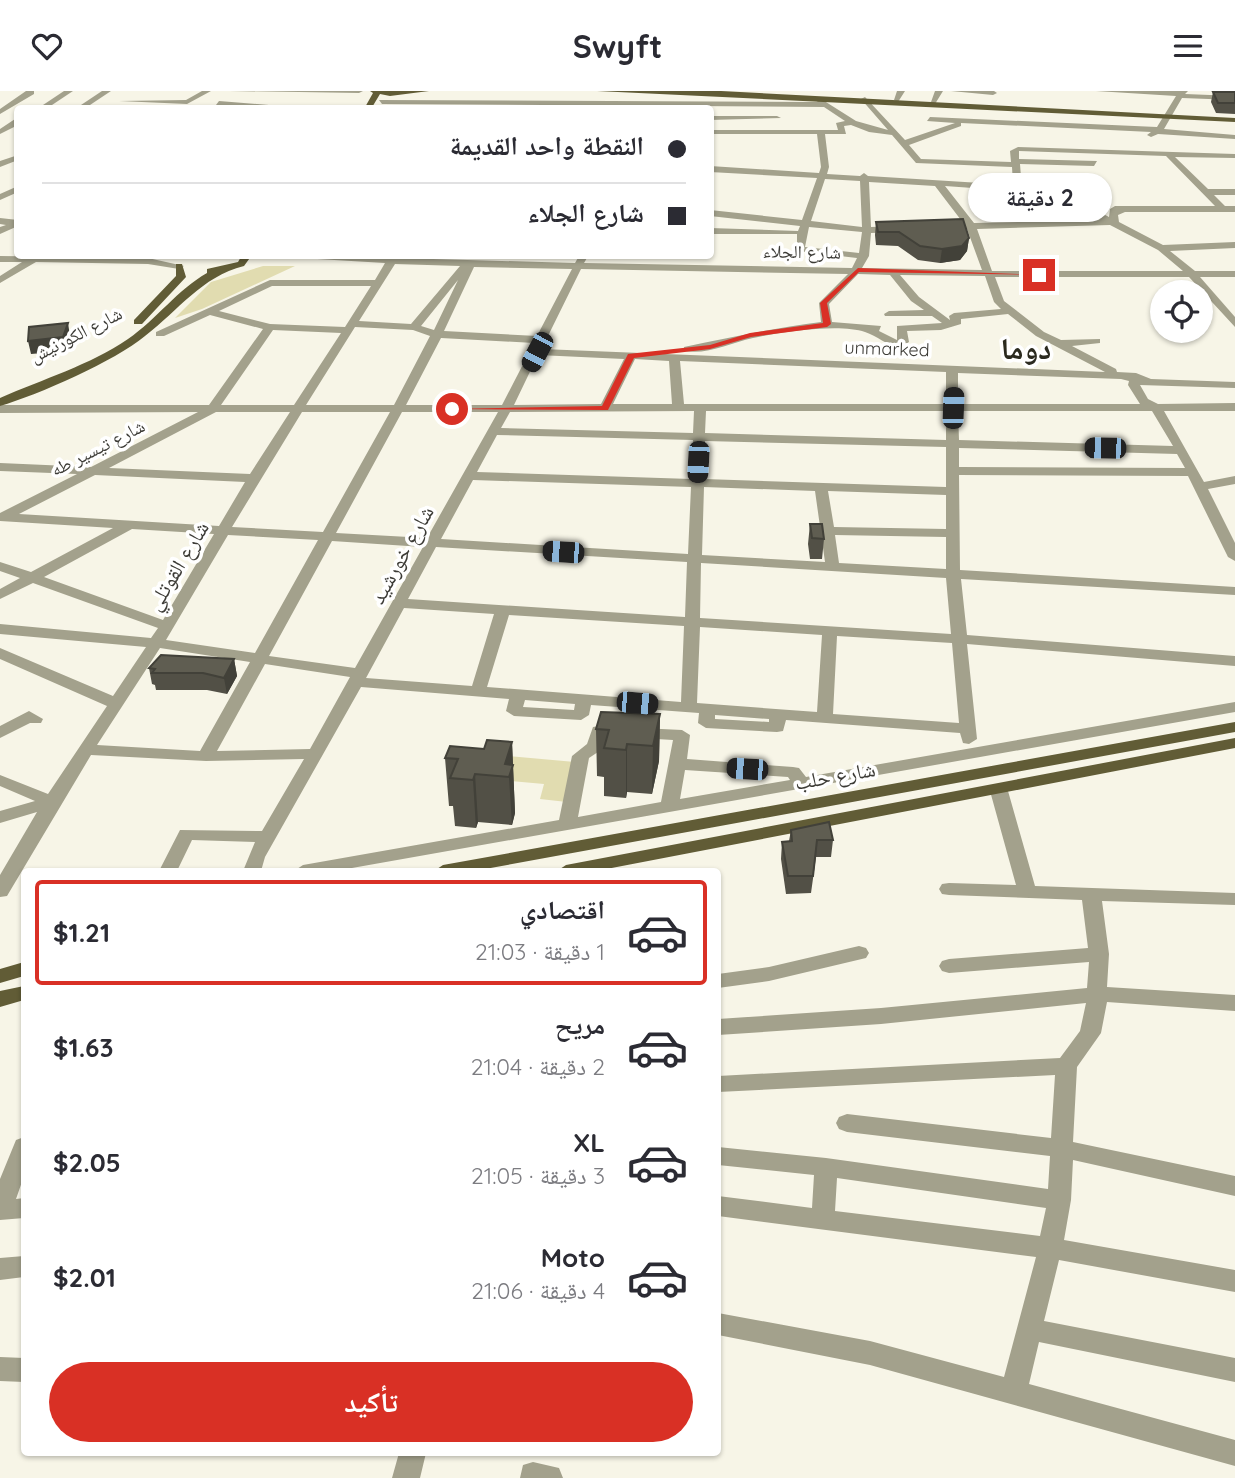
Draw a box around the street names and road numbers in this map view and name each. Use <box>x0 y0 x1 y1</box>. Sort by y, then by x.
street label: شارع الجلاء <box>763 239 841 264</box>
street label: شارع الكورنيش <box>26 301 126 368</box>
street label: unmarked <box>844 336 930 361</box>
street label: شارع تيسير طه <box>47 414 149 481</box>
street label: شارع خورشيد <box>364 501 440 609</box>
street label: شارع القوتلي <box>140 516 218 617</box>
street label: شارع حلب <box>793 755 877 796</box>

